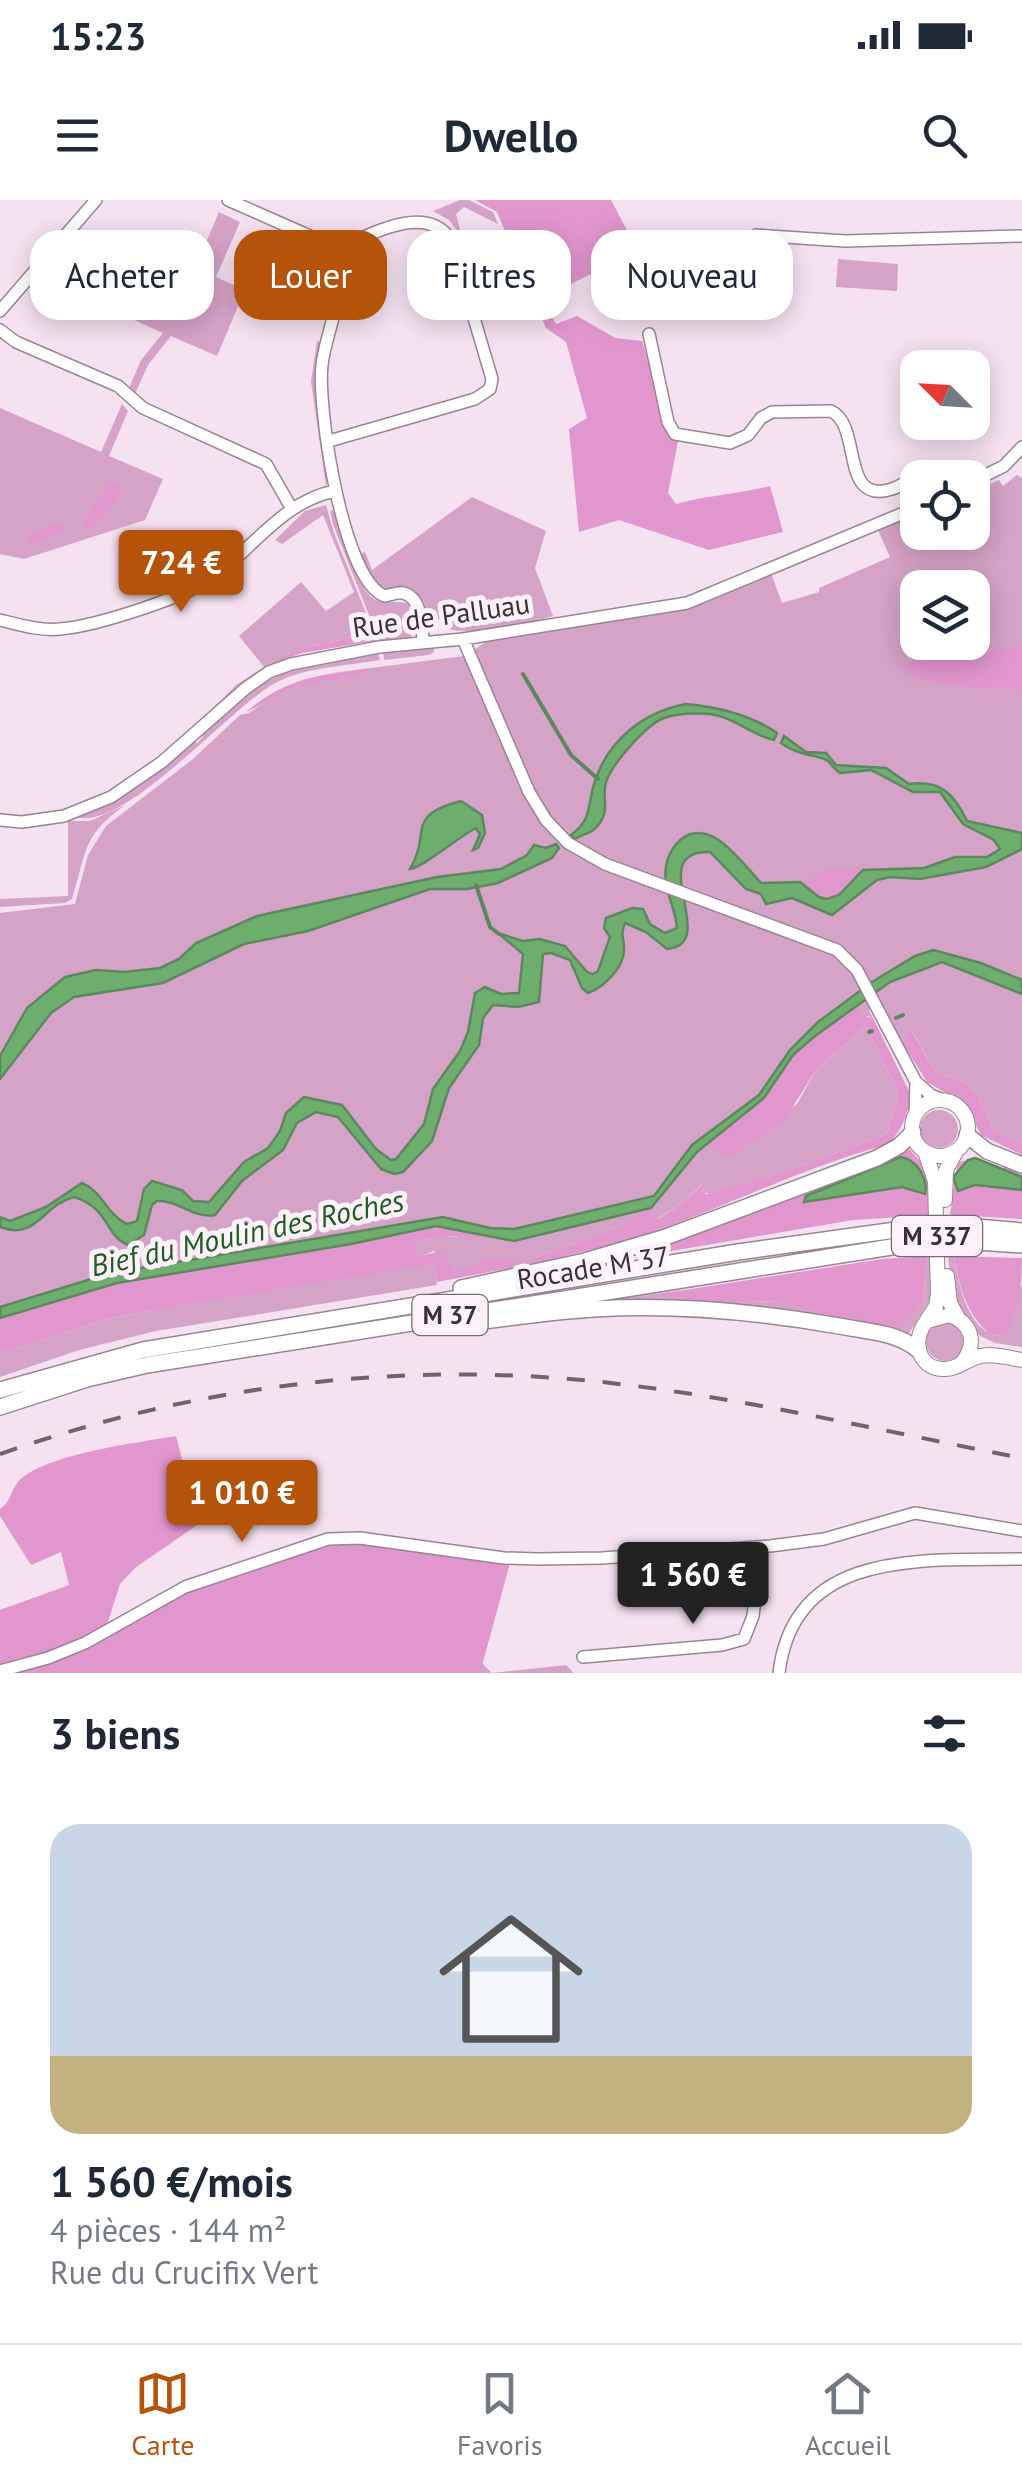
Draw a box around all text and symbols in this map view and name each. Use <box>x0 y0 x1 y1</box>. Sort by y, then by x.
text: 15:23 <box>50 11 146 60</box>
text: Dwello <box>444 106 578 164</box>
icon: menu <box>50 108 105 163</box>
icon: search <box>917 108 972 163</box>
chip: Acheter <box>30 230 214 320</box>
chip: Louer <box>234 230 387 320</box>
chip: Filtres <box>407 230 571 320</box>
chip: Nouveau <box>591 230 793 320</box>
north arrow <box>900 350 990 440</box>
map controls <box>900 350 990 660</box>
button: locate <box>900 460 990 550</box>
pin: 724 € <box>111 530 251 615</box>
text: 724 € <box>141 541 221 583</box>
button: layers <box>900 570 990 660</box>
street label: Rue de Palluau <box>350 584 532 646</box>
water label: Bief du Moulin des Roches <box>87 1180 407 1284</box>
road number: M 337 <box>892 1216 982 1256</box>
street label: Rocade M 37 <box>514 1237 672 1297</box>
road number: M 37 <box>412 1295 488 1335</box>
pin: 1 010 € <box>150 1460 334 1545</box>
text: 1 010 € <box>189 1471 295 1513</box>
pin: 1 560 € <box>601 1542 785 1627</box>
text: 1 560 € <box>640 1553 746 1595</box>
text: 3 biens <box>50 1706 180 1761</box>
icon: filters <box>917 1706 972 1761</box>
icon: home <box>421 1889 601 2069</box>
text: 1 560 €/mois <box>50 2154 293 2209</box>
text: 4 pièces · 144 m² <box>50 2209 286 2251</box>
text: Rue du Crucifix Vert <box>50 2251 318 2293</box>
tab: Carte <box>131 2366 194 2463</box>
tab: Favoris <box>457 2366 542 2463</box>
tab: Accueil <box>805 2366 891 2463</box>

